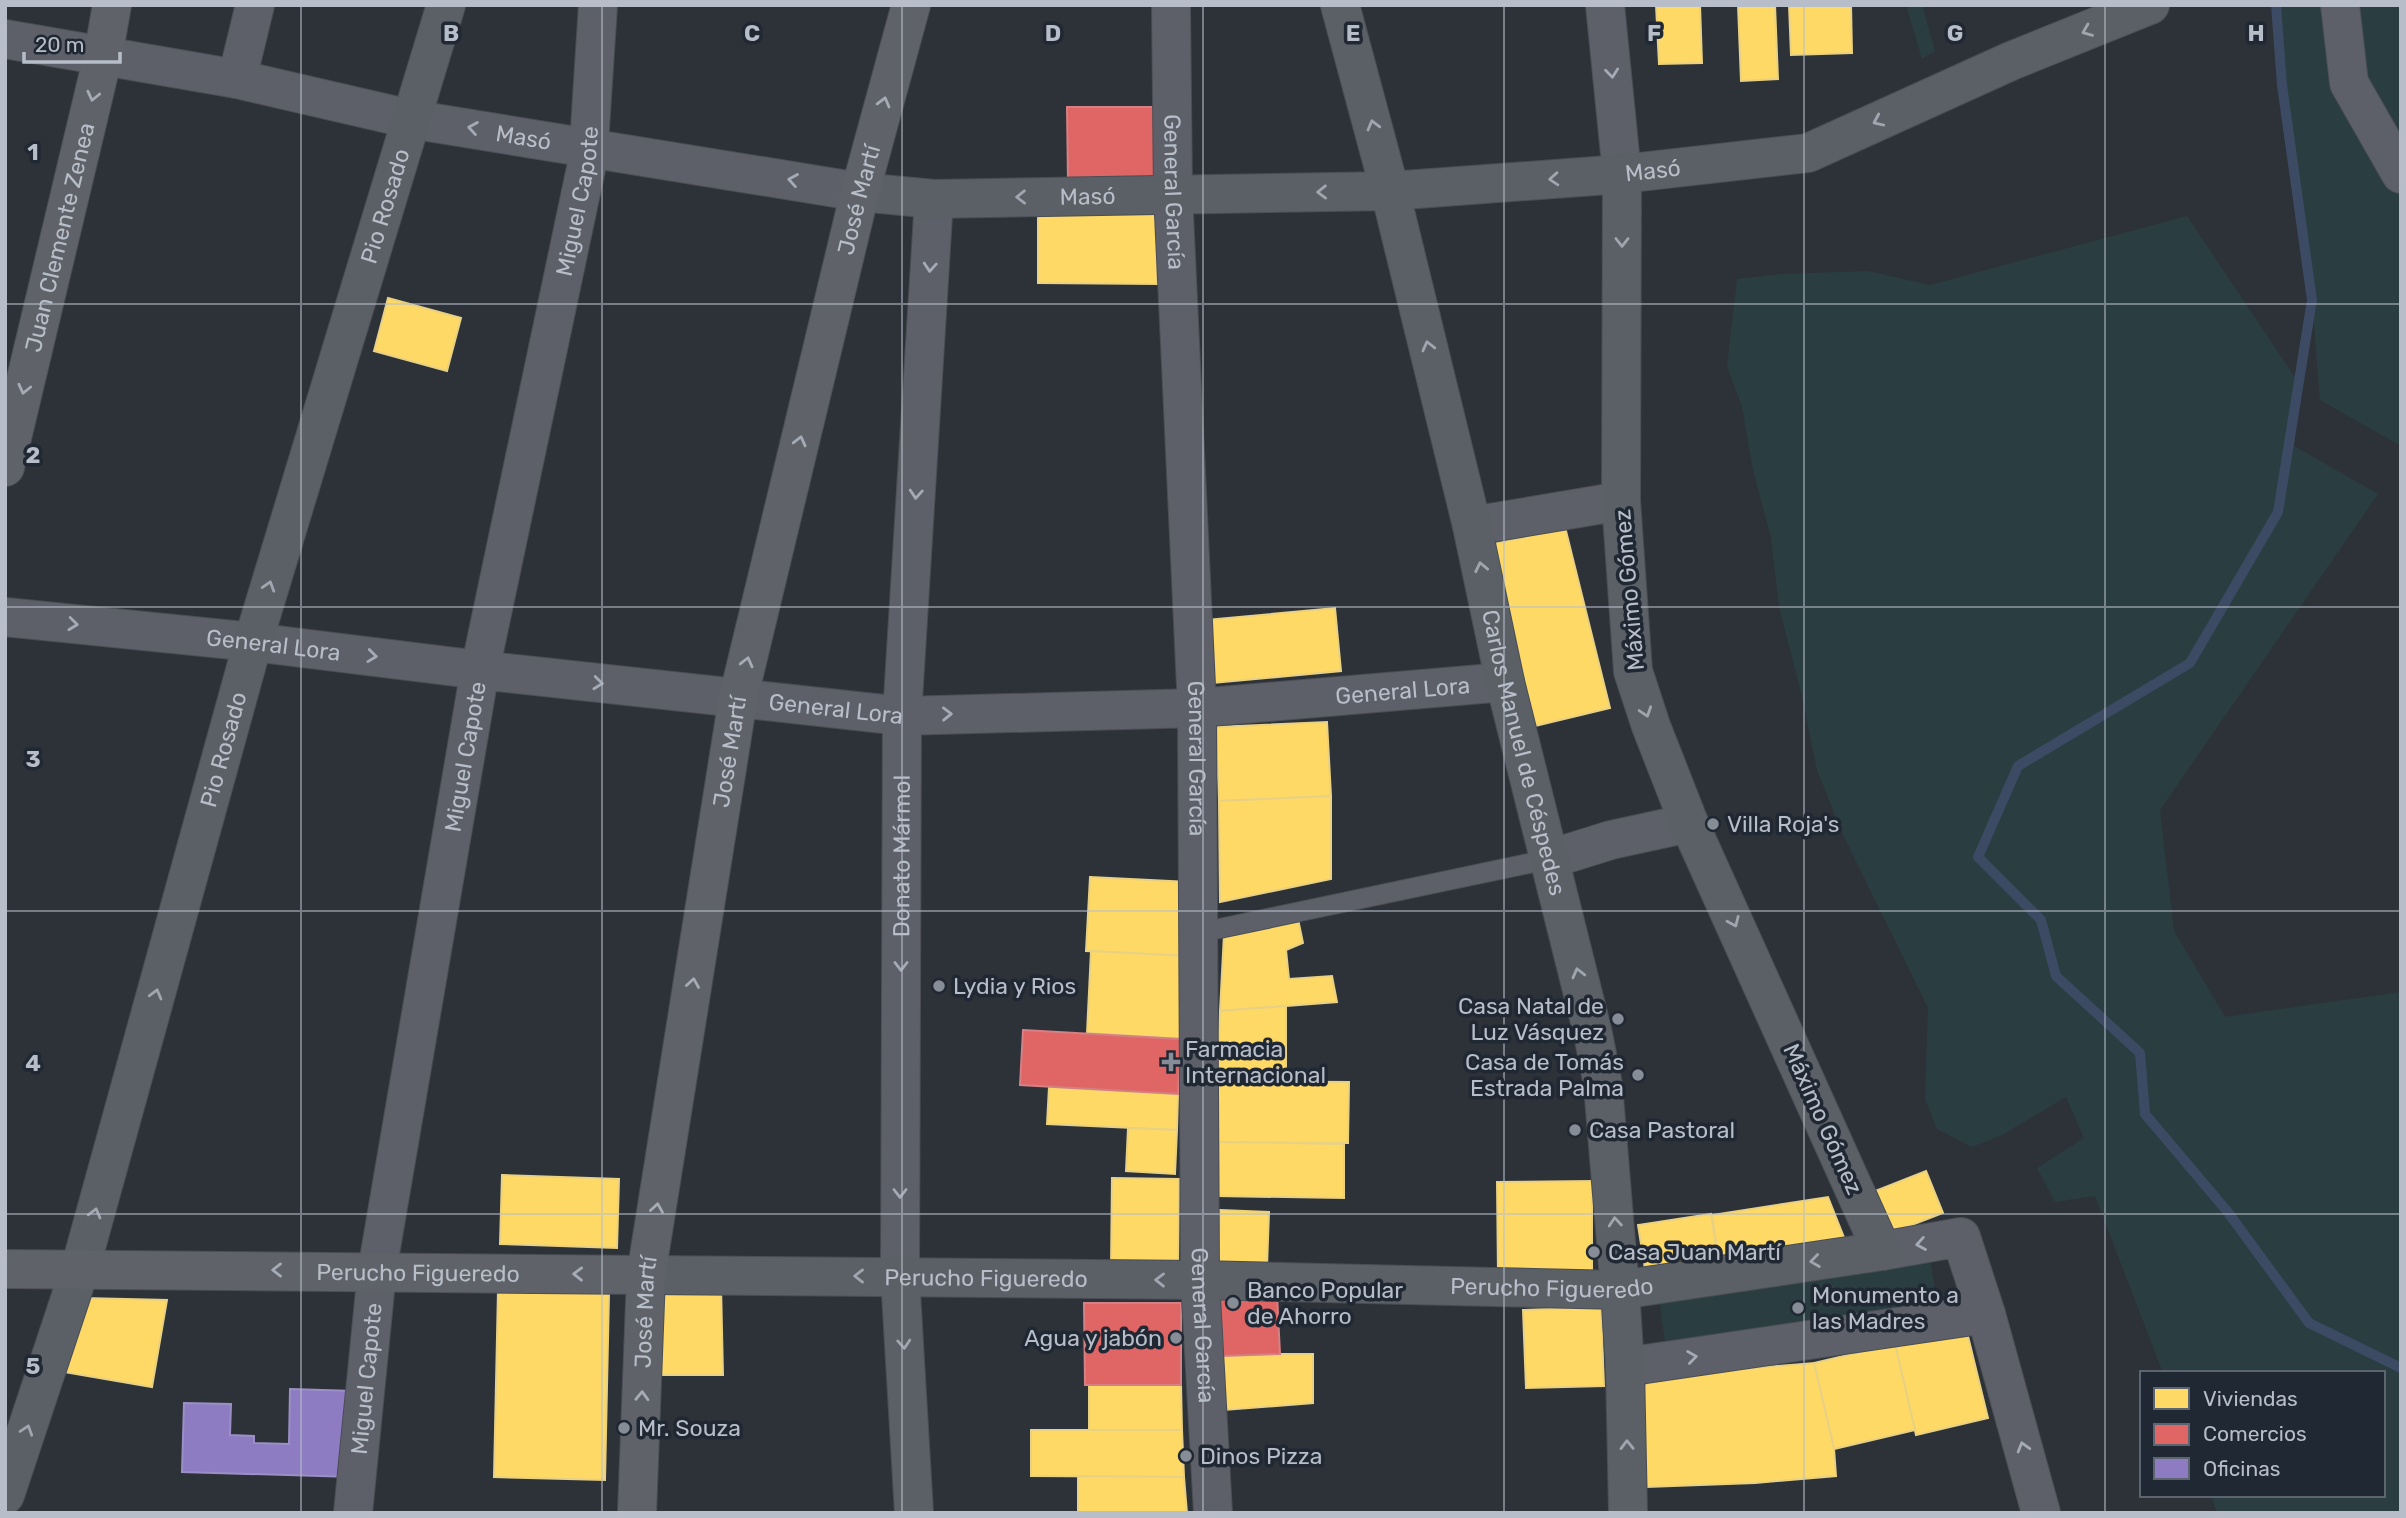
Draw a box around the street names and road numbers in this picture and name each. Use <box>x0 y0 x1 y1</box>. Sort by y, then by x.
street label: General García <box>1158 114 1191 270</box>
street label: Masó <box>494 119 553 156</box>
street label: Juan Clemente Zenea <box>19 120 101 355</box>
street label: Miguel Capote <box>550 125 604 279</box>
street label: José Martí <box>831 140 887 258</box>
street label: Pio Rosado <box>354 145 416 267</box>
street label: Masó <box>1623 153 1682 188</box>
street label: Masó <box>1059 182 1116 211</box>
street label: Máximo Gómez <box>1608 508 1650 672</box>
street label: Carlos Manuel de Céspedes <box>1476 607 1572 898</box>
street label: General Lora <box>205 623 342 667</box>
street label: General Lora <box>1334 671 1471 710</box>
street label: Miguel Capote <box>438 679 492 834</box>
street label: General García <box>1182 680 1212 836</box>
street label: General Lora <box>767 688 905 730</box>
street label: Pio Rosado <box>194 689 253 810</box>
street label: José Martí <box>707 693 752 809</box>
street label: Donato Mármol <box>887 775 916 937</box>
street label: Máximo Gómez <box>1777 1039 1869 1199</box>
street label: General García <box>1186 1247 1221 1404</box>
street label: José Martí <box>628 1253 663 1369</box>
street label: Perucho Figueredo <box>316 1258 520 1288</box>
street label: Perucho Figueredo <box>884 1263 1088 1293</box>
street label: Perucho Figueredo <box>1450 1271 1655 1305</box>
street label: Miguel Capote <box>345 1302 388 1456</box>

